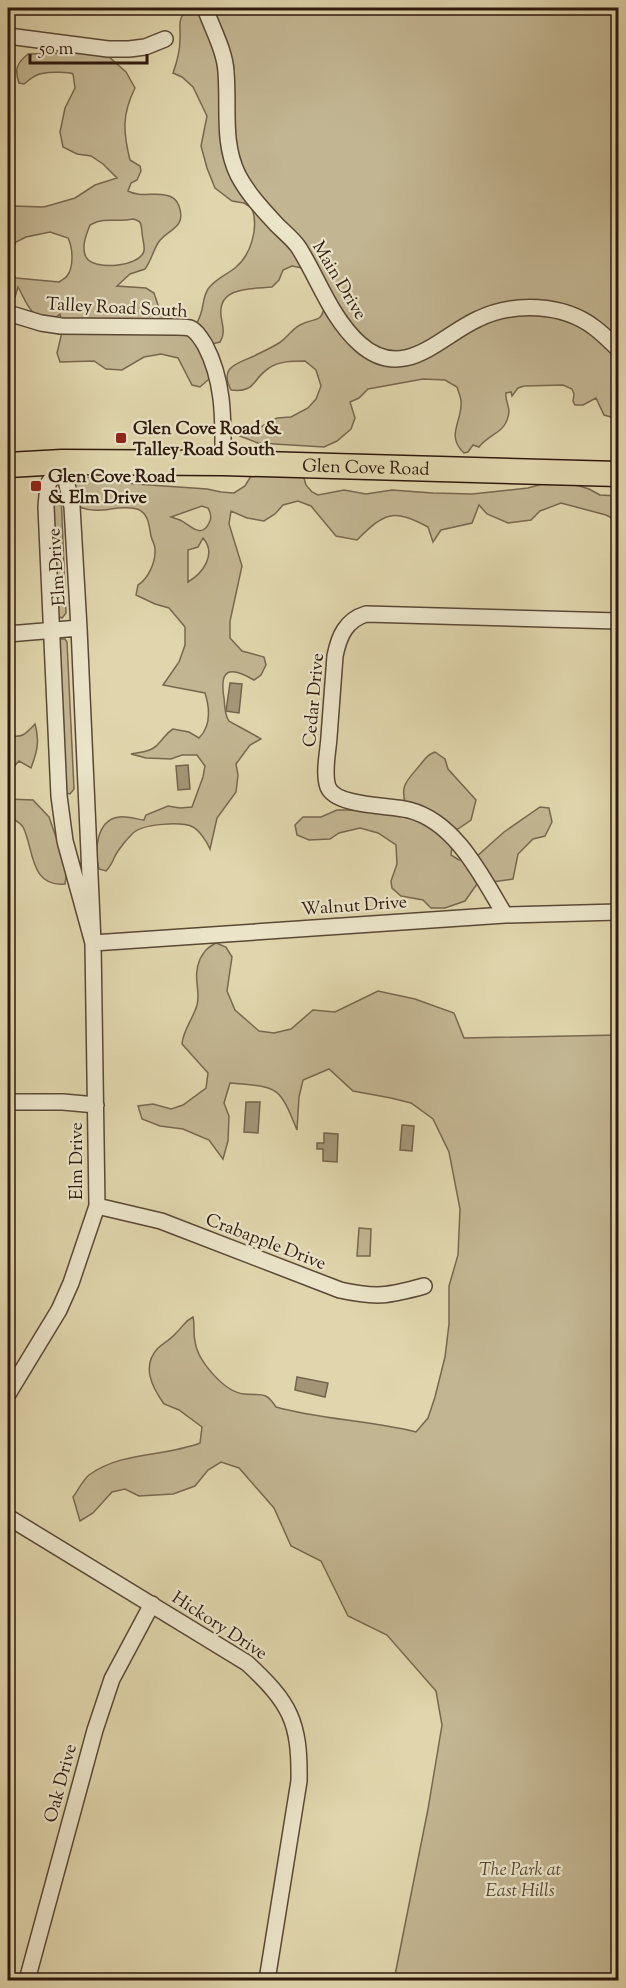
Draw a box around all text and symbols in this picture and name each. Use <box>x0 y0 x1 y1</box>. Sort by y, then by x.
scale bar <box>30 27 147 65</box>
text: 50 m <box>38 37 74 63</box>
street label: Main Drive <box>305 237 372 325</box>
street label: Talley Road South <box>45 292 189 326</box>
place label: Glen Cove Road & Talley Road South <box>133 417 282 464</box>
marker: Glen Cove Road & Talley Road South <box>114 431 128 445</box>
street label: Glen Cove Road <box>302 454 430 484</box>
place label: Glen Cove Road & Elm Drive <box>48 465 176 512</box>
marker: Glen Cove Road & Elm Drive <box>29 479 43 493</box>
street label: Elm Drive <box>42 527 74 607</box>
street label: Cedar Drive <box>298 652 332 748</box>
street label: Walnut Drive <box>300 890 408 924</box>
street label: Elm Drive <box>65 1122 91 1200</box>
street label: Crabapple Drive <box>201 1208 329 1278</box>
street label: Hickory Drive <box>166 1586 272 1667</box>
street label: Oak Drive <box>39 1741 85 1826</box>
park label: The Park at East Hills <box>479 1858 562 1905</box>

